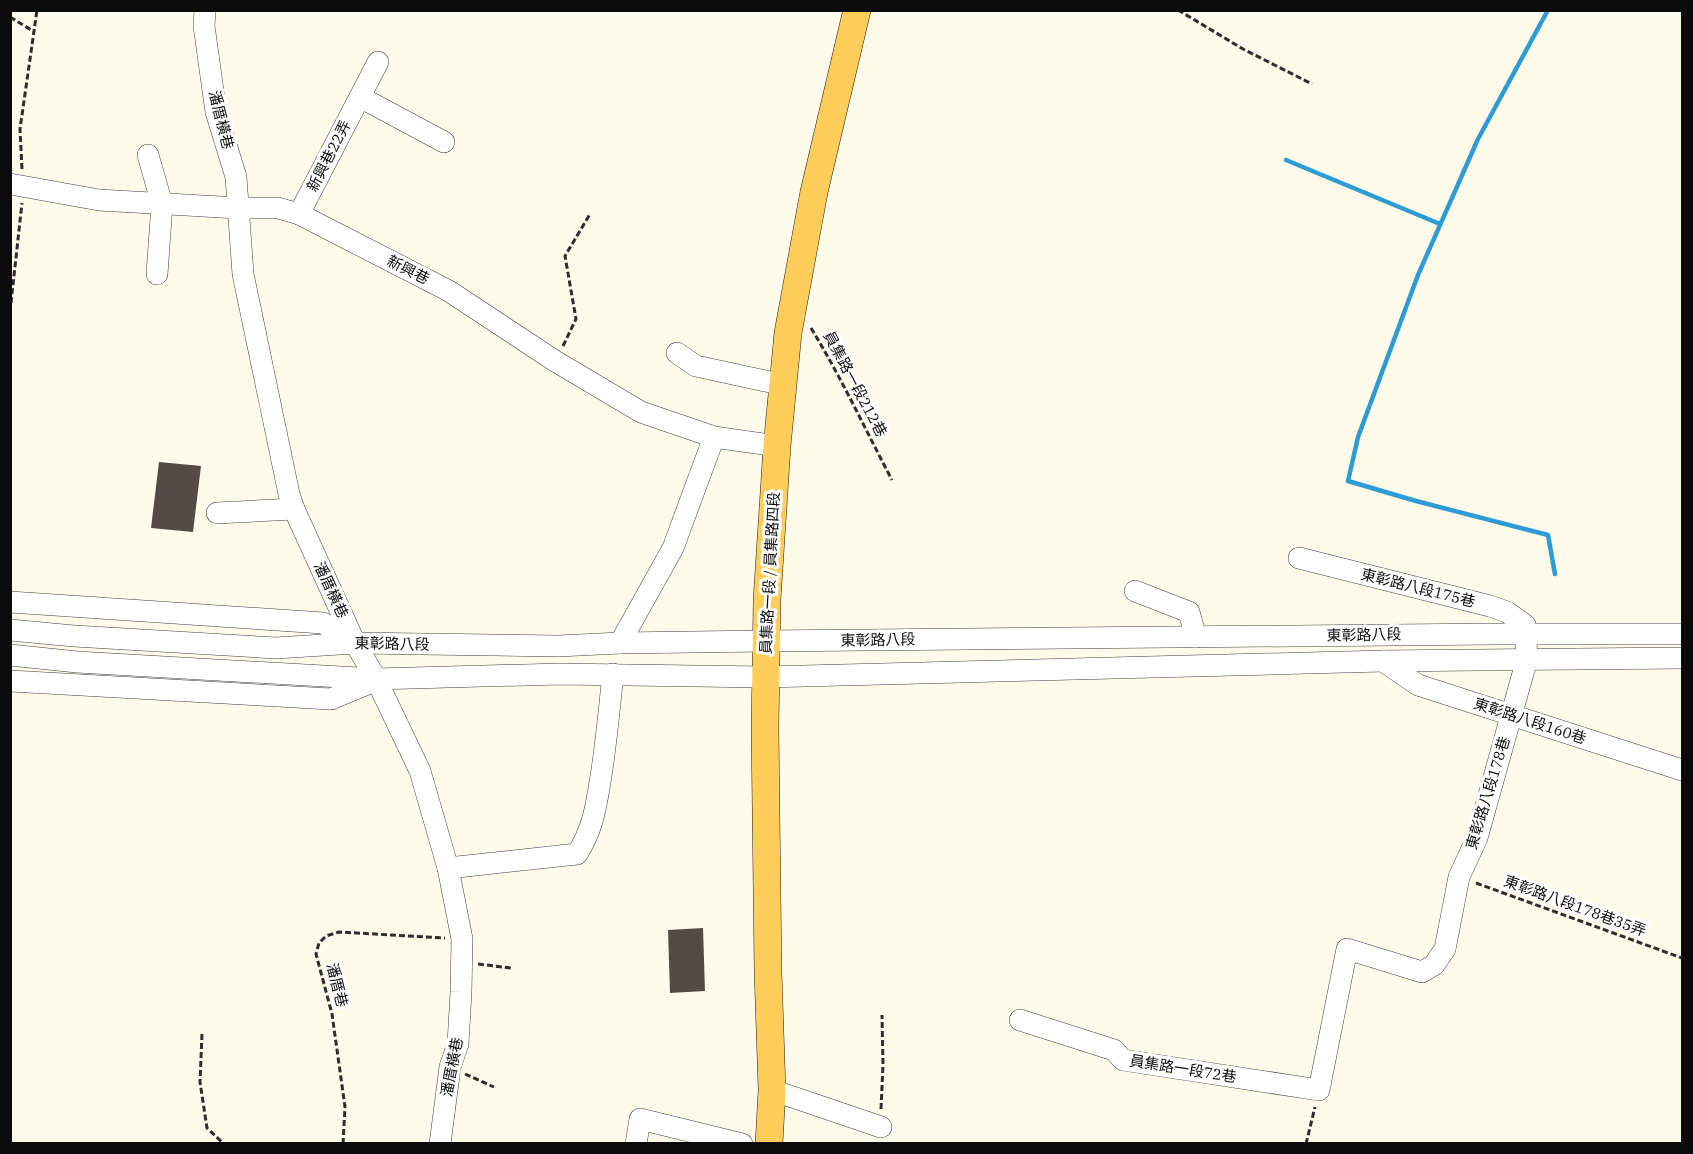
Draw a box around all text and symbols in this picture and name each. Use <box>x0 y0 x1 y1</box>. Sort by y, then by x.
street label: 潘厝橫巷 <box>205 88 238 151</box>
street label: 新興巷22弄 <box>302 117 355 195</box>
street label: 新興巷 <box>384 251 433 288</box>
street label: 員集路一段212巷 <box>820 328 891 440</box>
street label: 員集路一段 / 員集路四段 <box>756 491 783 655</box>
street label: 潘厝橫巷 <box>310 559 353 621</box>
street label: 東彰路八段175巷 <box>1359 564 1477 611</box>
street label: 東彰路八段 <box>1326 624 1402 645</box>
street label: 東彰路八段 <box>840 629 916 650</box>
street label: 東彰路八段 <box>354 633 430 654</box>
street label: 東彰路八段160巷 <box>1472 693 1589 748</box>
street label: 東彰路八段178巷 <box>1461 734 1514 852</box>
street label: 東彰路八段178巷35弄 <box>1501 871 1649 940</box>
street label: 潘厝巷 <box>323 961 352 1009</box>
street label: 潘厝橫巷 <box>436 1036 467 1098</box>
street label: 員集路一段72巷 <box>1128 1051 1238 1086</box>

